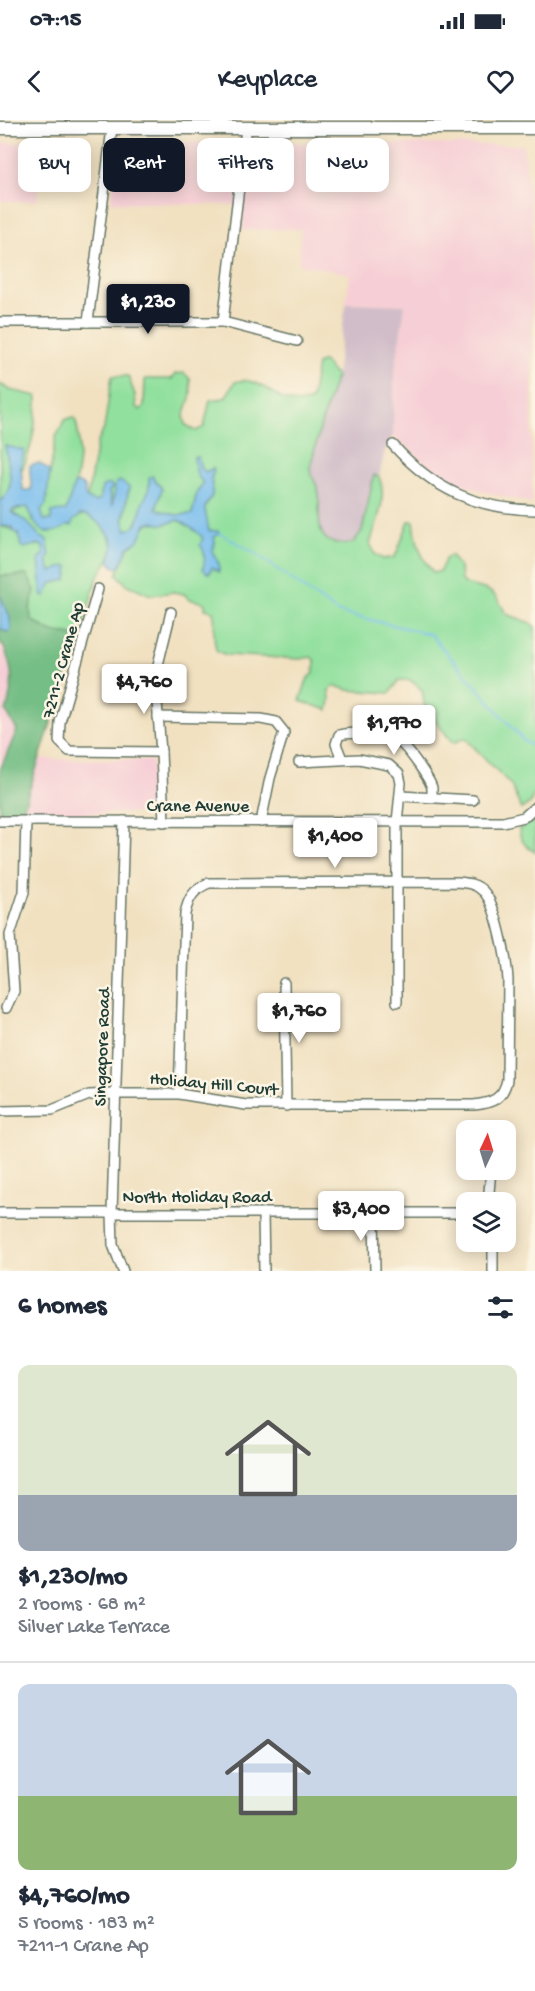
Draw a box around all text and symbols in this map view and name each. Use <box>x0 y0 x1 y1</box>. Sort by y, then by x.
text: 07:15 <box>30 8 81 34</box>
icon: back <box>18 65 51 98</box>
text: Keyplace <box>218 65 317 97</box>
icon: heart <box>484 65 517 98</box>
chip: Buy <box>18 138 91 192</box>
chip: Rent <box>103 138 185 192</box>
chip: Filters <box>197 138 294 192</box>
chip: New <box>306 138 389 192</box>
pin: $1,230 <box>99 284 197 335</box>
text: $1,230 <box>121 292 175 315</box>
street label: 7211-2 Crane Ap <box>39 600 90 722</box>
pin: $4,760 <box>95 664 193 715</box>
text: $4,760 <box>116 672 172 695</box>
pin: $1,970 <box>345 705 443 756</box>
text: $1,970 <box>366 713 422 736</box>
street label: Crane Avenue <box>147 797 250 818</box>
pin: $1,400 <box>286 818 384 869</box>
text: $1,400 <box>307 826 363 849</box>
street label: Singapore Road <box>91 986 116 1107</box>
pin: $1,760 <box>250 993 348 1044</box>
text: $1,760 <box>271 1001 327 1024</box>
street label: Holiday Hill Court <box>149 1069 280 1102</box>
north arrow <box>456 1120 516 1180</box>
map controls <box>456 1120 516 1252</box>
street label: North Holiday Road <box>122 1188 273 1209</box>
pin: $3,400 <box>312 1191 410 1242</box>
button: layers <box>456 1192 516 1252</box>
text: $3,400 <box>332 1199 390 1222</box>
icon: filters <box>484 1291 517 1324</box>
text: 6 homes <box>18 1292 106 1323</box>
icon: home <box>214 1404 322 1512</box>
text: $1,230/mo <box>18 1563 128 1594</box>
text: 2 rooms · 68 m² <box>18 1594 146 1617</box>
text: Silver Lake Terrace <box>18 1617 170 1640</box>
icon: home <box>214 1723 322 1831</box>
text: $4,760/mo <box>18 1882 130 1913</box>
text: 5 rooms · 183 m² <box>18 1913 155 1936</box>
text: 7211-1 Crane Ap <box>18 1936 149 1959</box>

